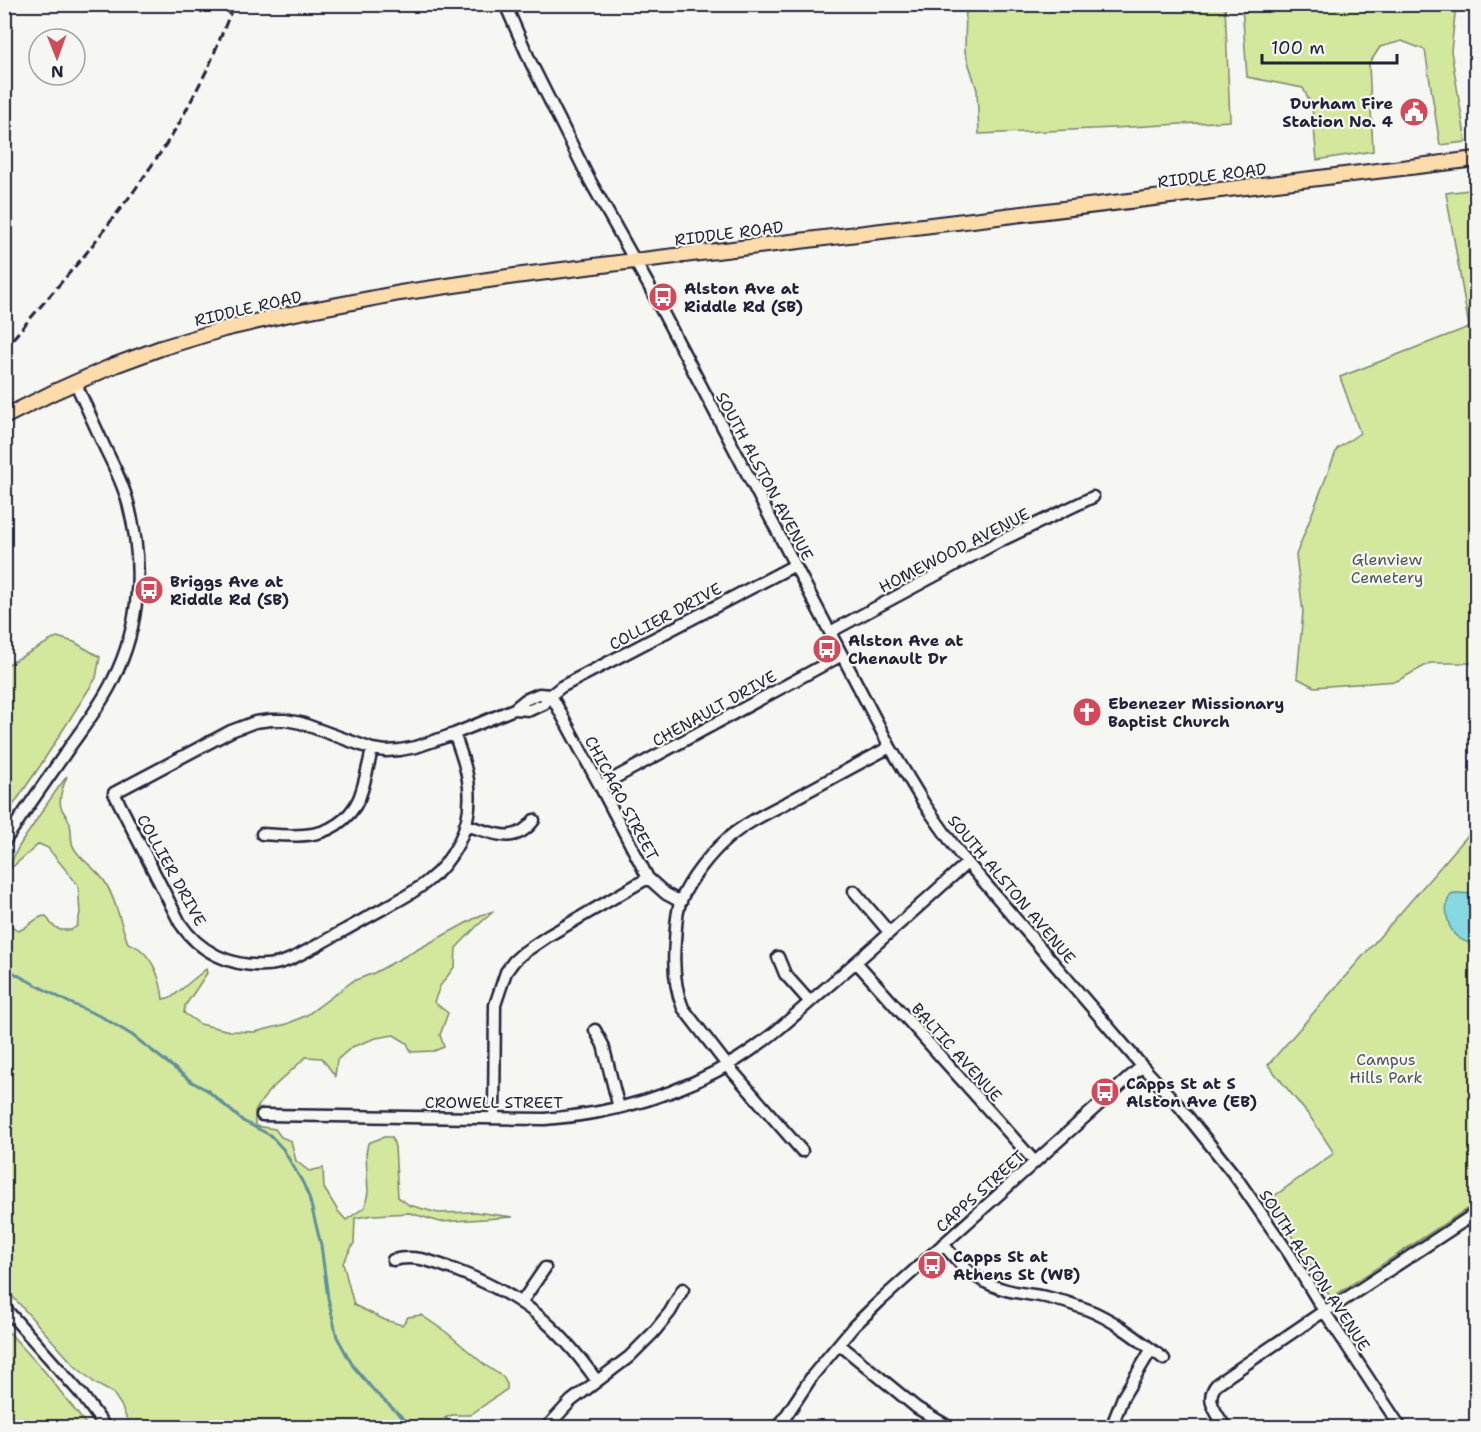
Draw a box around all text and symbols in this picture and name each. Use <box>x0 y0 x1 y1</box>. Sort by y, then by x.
north arrow <box>27 27 87 87</box>
scale bar <box>1262 27 1397 65</box>
text: 100 m <box>1271 36 1325 60</box>
text: N <box>51 61 64 82</box>
place label: Durham Fire Station No. 4 <box>1282 93 1393 132</box>
public building icon: Durham Fire Station No. 4 <box>1398 96 1430 128</box>
street label: RIDDLE ROAD <box>1156 158 1268 193</box>
street label: RIDDLE ROAD <box>673 216 785 251</box>
place label: Alston Ave at Riddle Rd (SB) <box>684 278 803 317</box>
bus stop icon: Alston Ave at Riddle Rd (SB) <box>647 281 679 313</box>
street label: RIDDLE ROAD <box>192 286 304 331</box>
street label: SOUTH ALSTON AVENUE <box>711 388 818 564</box>
street label: HOMEWOOD AVENUE <box>875 503 1033 598</box>
park label: Glenview Cemetery <box>1351 549 1423 588</box>
place label: Briggs Ave at Riddle Rd (SB) <box>170 571 289 610</box>
bus stop icon: Briggs Ave at Riddle Rd (SB) <box>133 574 165 606</box>
street label: COLLIER DRIVE <box>605 578 725 655</box>
place label: Alston Ave at Chenault Dr <box>848 630 964 669</box>
bus stop icon: Alston Ave at Chenault Dr <box>811 633 843 665</box>
street label: CHENAULT DRIVE <box>648 666 780 751</box>
place label: Ebenezer Missionary Baptist Church <box>1108 693 1284 732</box>
church icon: Ebenezer Missionary Baptist Church <box>1071 696 1103 728</box>
street label: CHICAGO STREET <box>580 732 663 864</box>
street label: SOUTH ALSTON AVENUE <box>943 810 1080 968</box>
street label: COLLIER DRIVE <box>132 811 211 930</box>
street label: BALTIC AVENUE <box>907 999 1006 1106</box>
park label: Campus Hills Park <box>1349 1049 1423 1088</box>
place label: Capps St at S Alston Ave (EB) <box>1126 1073 1257 1112</box>
bus stop icon: Capps St at S Alston Ave (EB) <box>1089 1076 1121 1108</box>
street label: CROWELL STREET <box>425 1092 563 1113</box>
street label: CAPPS STREET <box>931 1146 1029 1237</box>
street label: SOUTH ALSTON AVENUE <box>1254 1186 1375 1355</box>
place label: Capps St at Athens St (WB) <box>953 1246 1080 1285</box>
bus stop icon: Capps St at Athens St (WB) <box>916 1249 948 1281</box>

